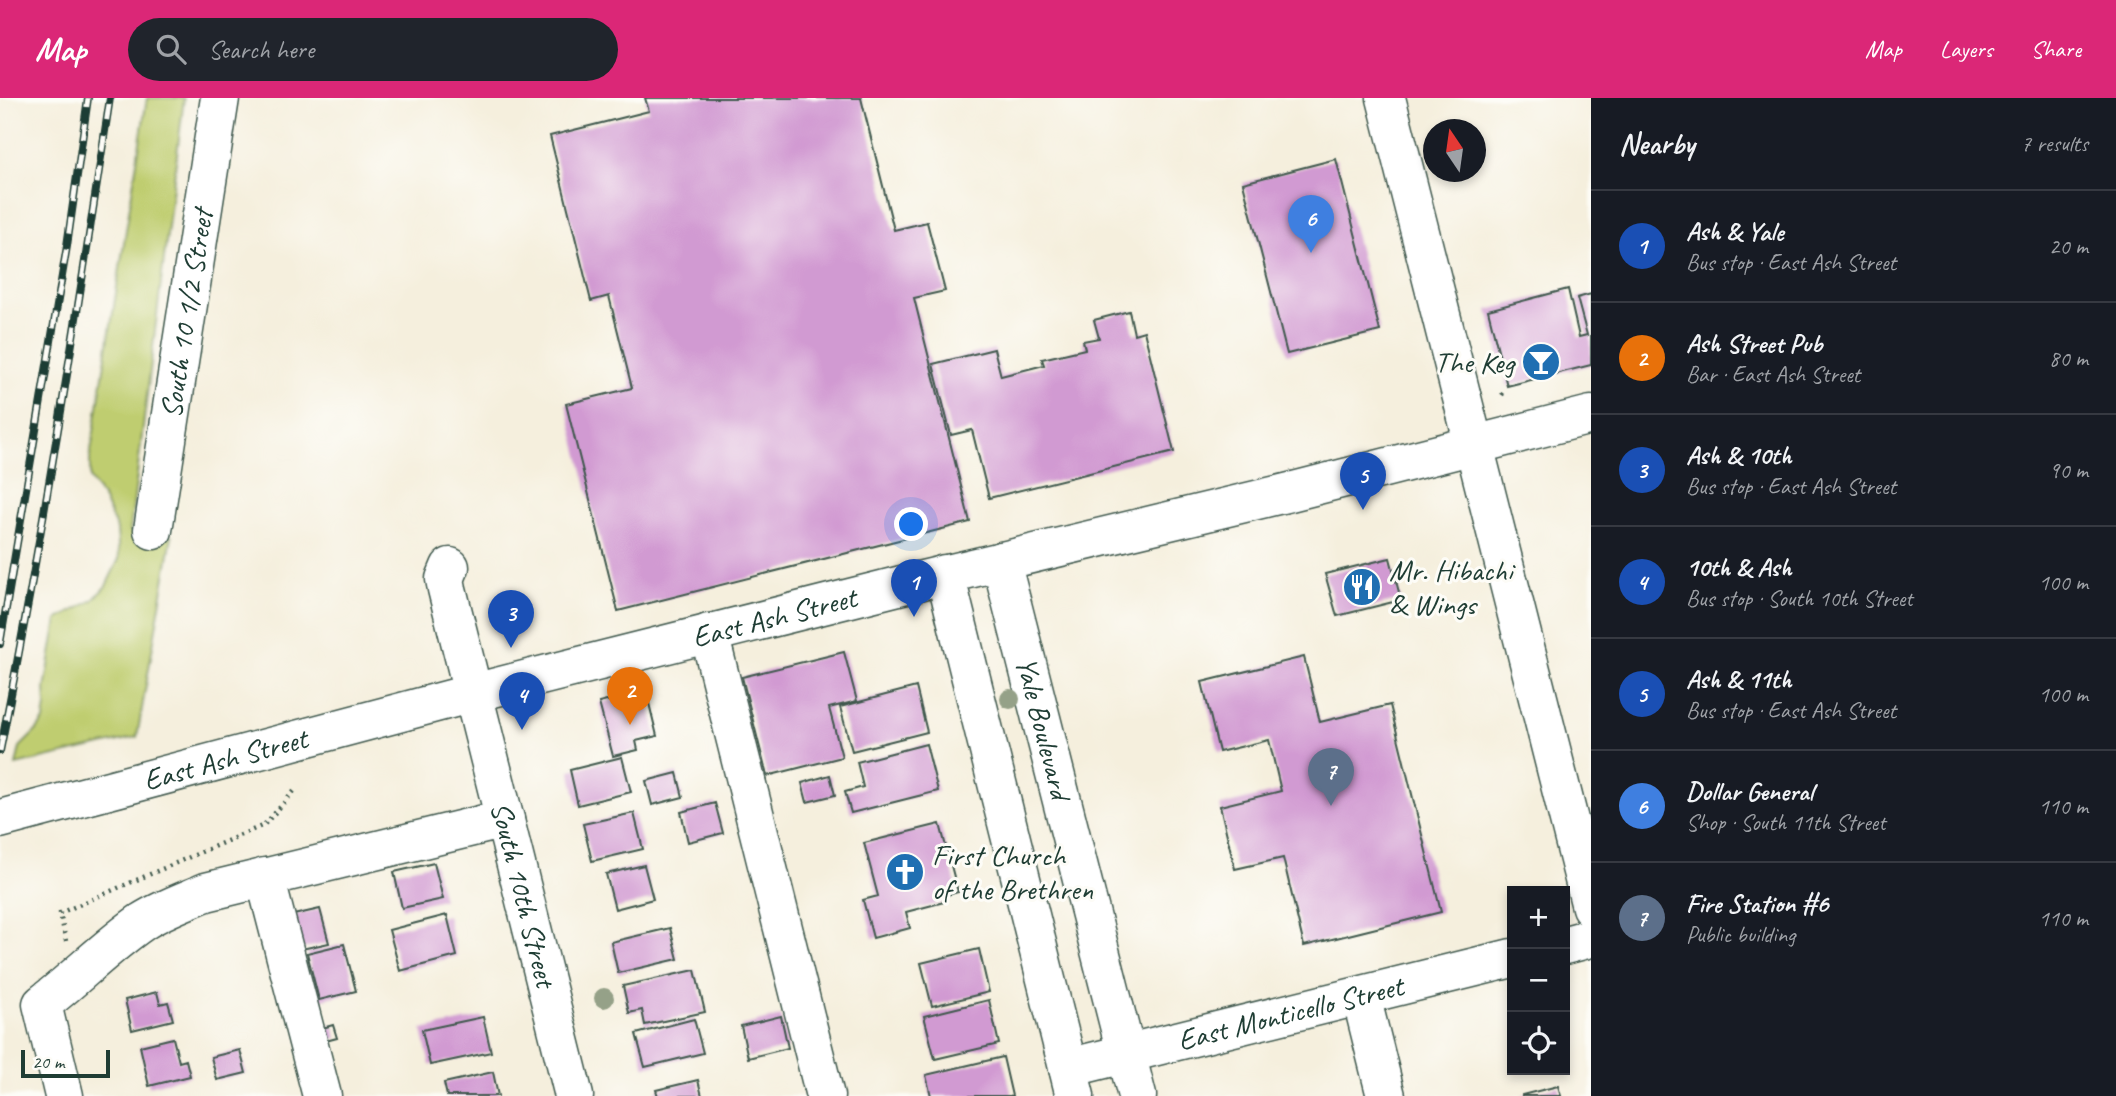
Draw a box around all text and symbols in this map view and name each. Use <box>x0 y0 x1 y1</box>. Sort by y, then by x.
search box <box>128 18 618 81</box>
text: Map <box>35 28 86 70</box>
icon: search <box>152 30 190 68</box>
text: Search here <box>208 33 314 66</box>
text: Map <box>1865 34 1902 64</box>
text: Layers <box>1940 34 1993 64</box>
text: Share <box>2031 34 2081 64</box>
north arrow <box>1423 119 1486 182</box>
text: Nearby <box>1619 125 1695 163</box>
text: 7 results <box>2021 129 2088 158</box>
pin: 6 <box>1288 195 1334 253</box>
street label: South 10 1/2 Street <box>152 203 222 421</box>
text: Ash & Yale <box>1686 215 1784 248</box>
text: 1 <box>1637 232 1647 261</box>
text: 20 m <box>2049 232 2088 261</box>
text: Bus stop · East Ash Street <box>1686 248 1896 277</box>
text: Ash Street Pub <box>1686 327 1822 360</box>
bar icon: The Keg <box>1520 341 1562 383</box>
place label: The Keg <box>1434 343 1516 381</box>
text: 2 <box>1637 344 1647 373</box>
text: 80 m <box>2049 344 2088 373</box>
text: Bar · East Ash Street <box>1686 360 1860 389</box>
text: Ash & 10th <box>1686 439 1791 472</box>
pin: 5 <box>1340 452 1386 510</box>
text: 3 <box>1637 456 1647 485</box>
text: 90 m <box>2049 456 2088 485</box>
text: Bus stop · East Ash Street <box>1686 472 1896 501</box>
your location <box>894 507 928 541</box>
place label: Mr. Hibachi & Wings <box>1389 551 1516 623</box>
text: 10th & Ash <box>1686 551 1791 584</box>
pin: 1 <box>891 559 937 617</box>
restaurant icon: Mr. Hibachi & Wings <box>1341 566 1383 608</box>
text: 4 <box>1637 568 1647 597</box>
text: 100 m <box>2039 568 2088 597</box>
street label: East Ash Street <box>688 578 863 656</box>
text: Bus stop · South 10th Street <box>1686 584 1913 613</box>
pin: 3 <box>488 590 534 648</box>
street label: Yale Boulevard <box>1007 653 1081 807</box>
text: Ash & 11th <box>1686 663 1791 696</box>
pin: 2 <box>607 667 653 725</box>
pin: 4 <box>499 672 545 730</box>
text: 5 <box>1637 680 1647 709</box>
text: 100 m <box>2039 680 2088 709</box>
text: Bus stop · East Ash Street <box>1686 696 1896 725</box>
street label: East Ash Street <box>139 718 314 799</box>
pin: 7 <box>1308 748 1354 806</box>
text: Dollar General <box>1686 775 1813 808</box>
text: 6 <box>1637 792 1647 821</box>
text: 110 m <box>2039 792 2088 821</box>
street label: South 10th Street <box>482 798 566 994</box>
text: Shop · South 11th Street <box>1686 808 1886 837</box>
place label: First Church of the Brethren <box>932 836 1093 908</box>
church icon: First Church of the Brethren <box>884 851 926 893</box>
map controls <box>1507 886 1570 1075</box>
button: + <box>1507 886 1570 949</box>
text: Fire Station #6 <box>1686 887 1828 920</box>
text: 7 <box>1637 904 1647 933</box>
text: 110 m <box>2039 904 2088 933</box>
text: Public building <box>1686 920 1795 949</box>
button: − <box>1507 949 1570 1012</box>
street label: East Monticello Street <box>1174 966 1410 1059</box>
button: locate <box>1507 1012 1570 1075</box>
scale bar <box>21 1047 110 1079</box>
text: 20 m <box>32 1050 64 1074</box>

